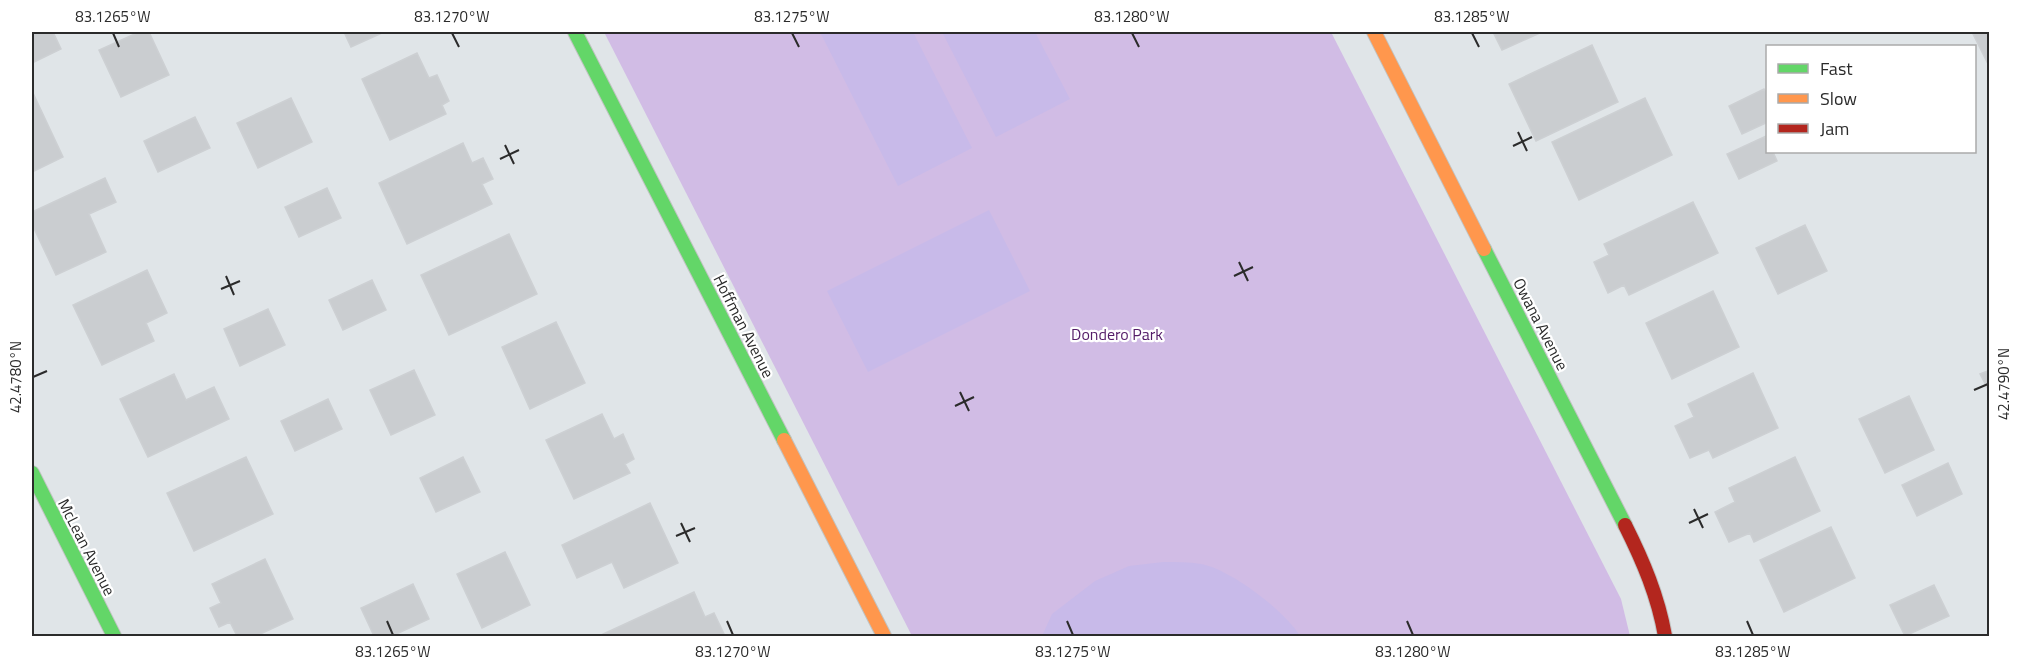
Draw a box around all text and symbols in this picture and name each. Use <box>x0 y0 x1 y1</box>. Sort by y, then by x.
text: 83.1265°W <box>75 5 151 28</box>
text: 83.1270°W <box>414 5 490 28</box>
text: 83.1275°W <box>754 5 830 28</box>
text: 83.1280°W <box>1094 5 1170 28</box>
text: 83.1285°W <box>1434 5 1510 28</box>
legend <box>1766 45 1976 153</box>
text: Fast <box>1820 55 1853 82</box>
text: Slow <box>1820 85 1857 112</box>
text: Jam <box>1820 115 1849 142</box>
street label: Hoffman Avenue <box>708 270 780 382</box>
street label: Owana Avenue <box>1507 274 1575 374</box>
park label: Dondero Park <box>1071 322 1163 346</box>
text: 42.4780°N <box>4 341 27 413</box>
text: 42.4790°N <box>1992 348 2015 420</box>
street label: McLean Avenue <box>52 494 122 600</box>
text: 83.1265°W <box>355 640 431 663</box>
text: 83.1270°W <box>695 640 771 663</box>
text: 83.1275°W <box>1035 640 1111 663</box>
text: 83.1280°W <box>1375 640 1451 663</box>
text: 83.1285°W <box>1715 640 1791 663</box>

